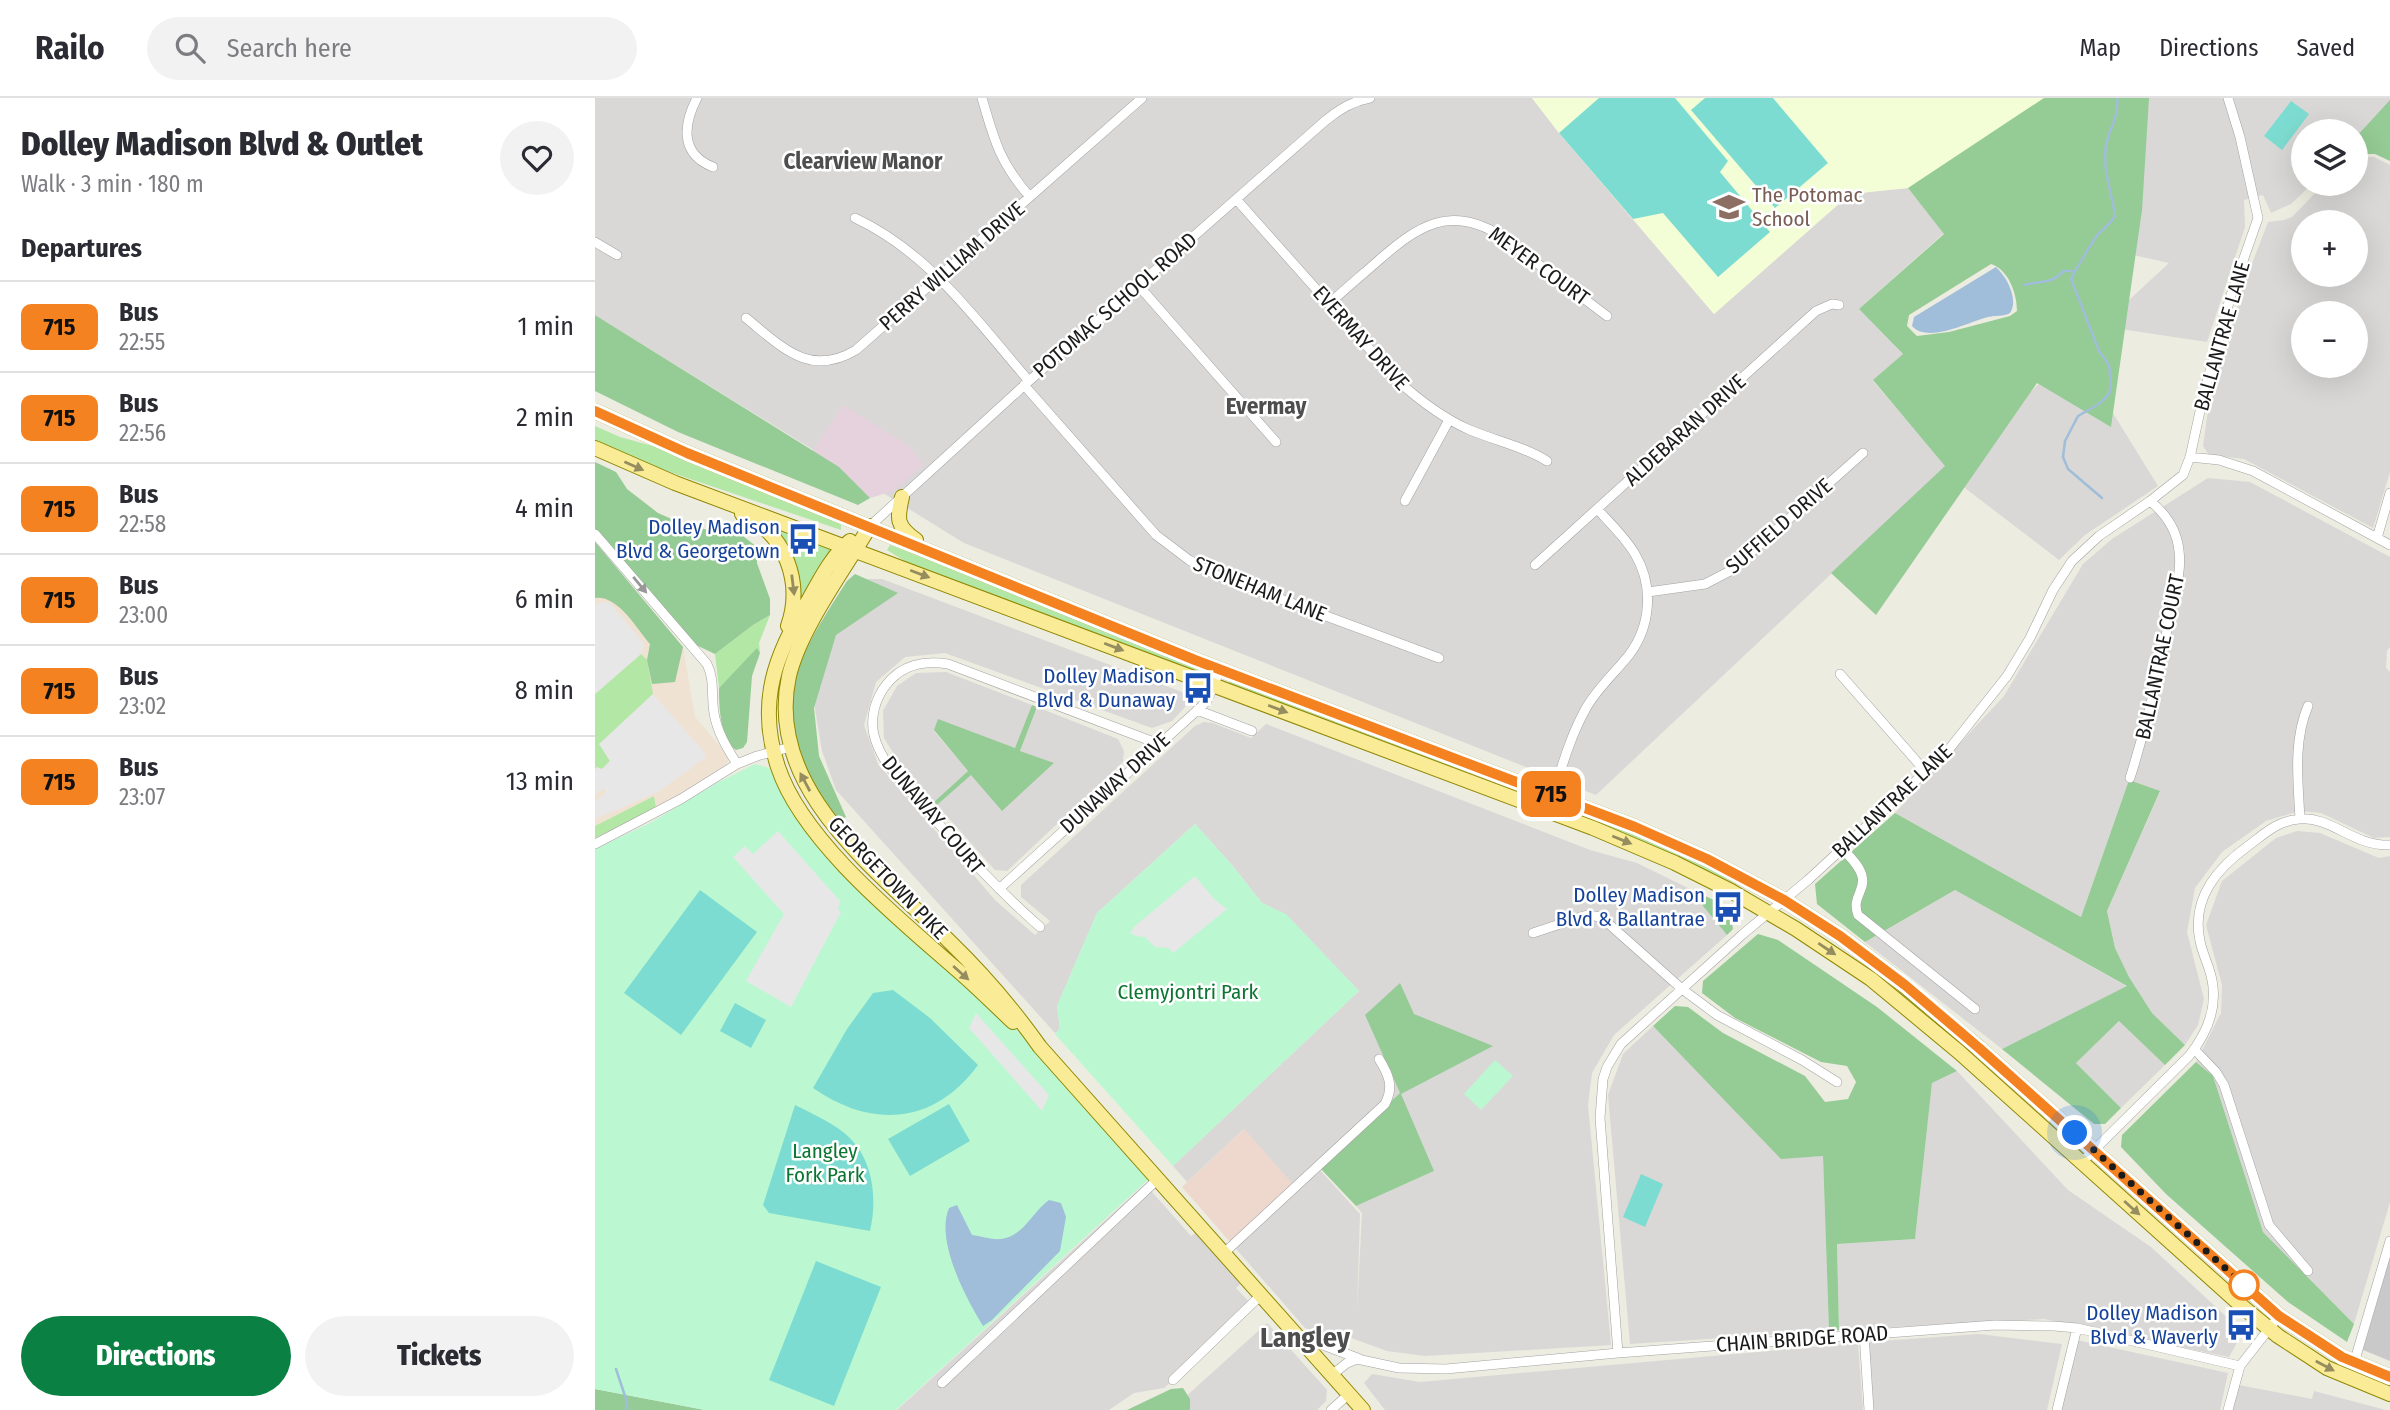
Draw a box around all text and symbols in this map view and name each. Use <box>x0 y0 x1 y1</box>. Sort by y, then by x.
search box <box>147 17 637 80</box>
text: Railo <box>35 28 105 68</box>
icon: search <box>171 29 209 67</box>
text: Search here <box>227 33 352 64</box>
text: Map <box>2080 34 2121 62</box>
text: Directions <box>2159 34 2258 62</box>
text: Saved <box>2296 34 2355 62</box>
map controls <box>2291 119 2368 378</box>
button: layers <box>2291 119 2368 196</box>
button: heart <box>500 121 574 195</box>
text: Dolley Madison Blvd & Outlet <box>21 124 423 164</box>
district label: Clearview Manor <box>783 147 943 175</box>
text: Walk · 3 min · 180 m <box>21 170 204 198</box>
place label: The Potomac School <box>1752 182 1863 232</box>
school or university icon: The Potomac School <box>1712 190 1746 224</box>
street label: PERRY WILLIAM DRIVE <box>874 196 1030 336</box>
button: + <box>2291 210 2368 287</box>
street label: MEYER COURT <box>1484 221 1595 311</box>
street label: POTOMAC SCHOOL ROAD <box>1028 227 1202 383</box>
text: Departures <box>21 233 142 264</box>
street label: BALLANTRAE LANE <box>2188 258 2256 414</box>
street label: EVERMAY DRIVE <box>1307 280 1415 396</box>
text: Bus <box>119 297 158 328</box>
button: − <box>2291 301 2368 378</box>
text: 1 min <box>518 311 574 342</box>
text: 715 <box>43 313 76 341</box>
text: 22:55 <box>119 328 165 356</box>
street label: ALDEBARAN DRIVE <box>1619 368 1751 491</box>
text: Bus <box>119 388 158 419</box>
district label: Evermay <box>1226 392 1307 420</box>
text: 2 min <box>516 402 574 433</box>
text: 715 <box>43 404 76 432</box>
text: 22:56 <box>119 419 166 447</box>
one-way arrow <box>624 461 645 472</box>
street label: SUFFIELD DRIVE <box>1720 473 1838 579</box>
text: Bus <box>119 479 158 510</box>
text: 4 min <box>515 493 574 524</box>
text: 715 <box>43 495 76 523</box>
text: 22:58 <box>119 510 166 538</box>
place label: Dolley Madison Blvd & Georgetown <box>616 514 780 564</box>
bus stop icon: Dolley Madison Blvd & Georgetown <box>786 522 820 556</box>
street label: STONEHAM LANE <box>1190 550 1331 628</box>
one-way arrow <box>910 568 931 579</box>
text: Bus <box>119 570 158 601</box>
street label: BALLANTRAE COURT <box>2130 572 2190 742</box>
one-way arrow <box>787 574 798 596</box>
one-way arrow <box>632 576 647 593</box>
text: 6 min <box>515 584 574 615</box>
text: 715 <box>43 586 76 614</box>
text: 23:00 <box>119 601 168 629</box>
one-way arrow <box>1103 642 1124 653</box>
text: Bus <box>119 661 158 692</box>
place label: Dolley Madison Blvd & Dunaway <box>1037 663 1176 713</box>
bus stop icon: Dolley Madison Blvd & Dunaway <box>1181 671 1215 705</box>
text: 8 min <box>515 675 574 706</box>
text: 715 <box>43 677 76 705</box>
text: 23:02 <box>119 692 166 720</box>
one-way arrow <box>1267 704 1288 715</box>
street label: DUNAWAY DRIVE <box>1055 727 1176 839</box>
street label: BALLANTRAE LANE <box>1827 739 1958 863</box>
street label: DUNAWAY COURT <box>876 751 990 879</box>
text: Bus <box>119 752 158 783</box>
text: 13 min <box>506 766 574 797</box>
text: 715 <box>43 768 76 796</box>
line badge: 715 <box>1511 771 1591 817</box>
one-way arrow <box>799 772 811 792</box>
text: 715 <box>1535 780 1567 808</box>
text: 23:07 <box>119 783 165 811</box>
street label: GEORGETOWN PIKE <box>823 811 953 945</box>
one-way arrow <box>1611 834 1632 845</box>
place label: Dolley Madison Blvd & Ballantrae <box>1556 882 1705 932</box>
bus stop icon: Dolley Madison Blvd & Ballantrae <box>1711 890 1745 924</box>
one-way arrow <box>1818 942 1836 956</box>
one-way arrow <box>952 965 970 981</box>
park label: Clemyjontri Park <box>1118 979 1259 1005</box>
your location <box>2057 1115 2092 1150</box>
park label: Langley Fork Park <box>786 1138 865 1188</box>
one-way arrow <box>2123 1200 2141 1216</box>
unlabelled marker <box>2229 1270 2259 1300</box>
place label: Dolley Madison Blvd & Waverly <box>2086 1300 2219 1350</box>
bus stop icon: Dolley Madison Blvd & Waverly <box>2224 1308 2258 1342</box>
button: Directions <box>21 1316 291 1396</box>
button: Tickets <box>305 1316 574 1396</box>
street label: CHAIN BRIDGE ROAD <box>1715 1320 1889 1358</box>
district label: Langley <box>1260 1321 1351 1354</box>
one-way arrow <box>2315 1361 2335 1372</box>

